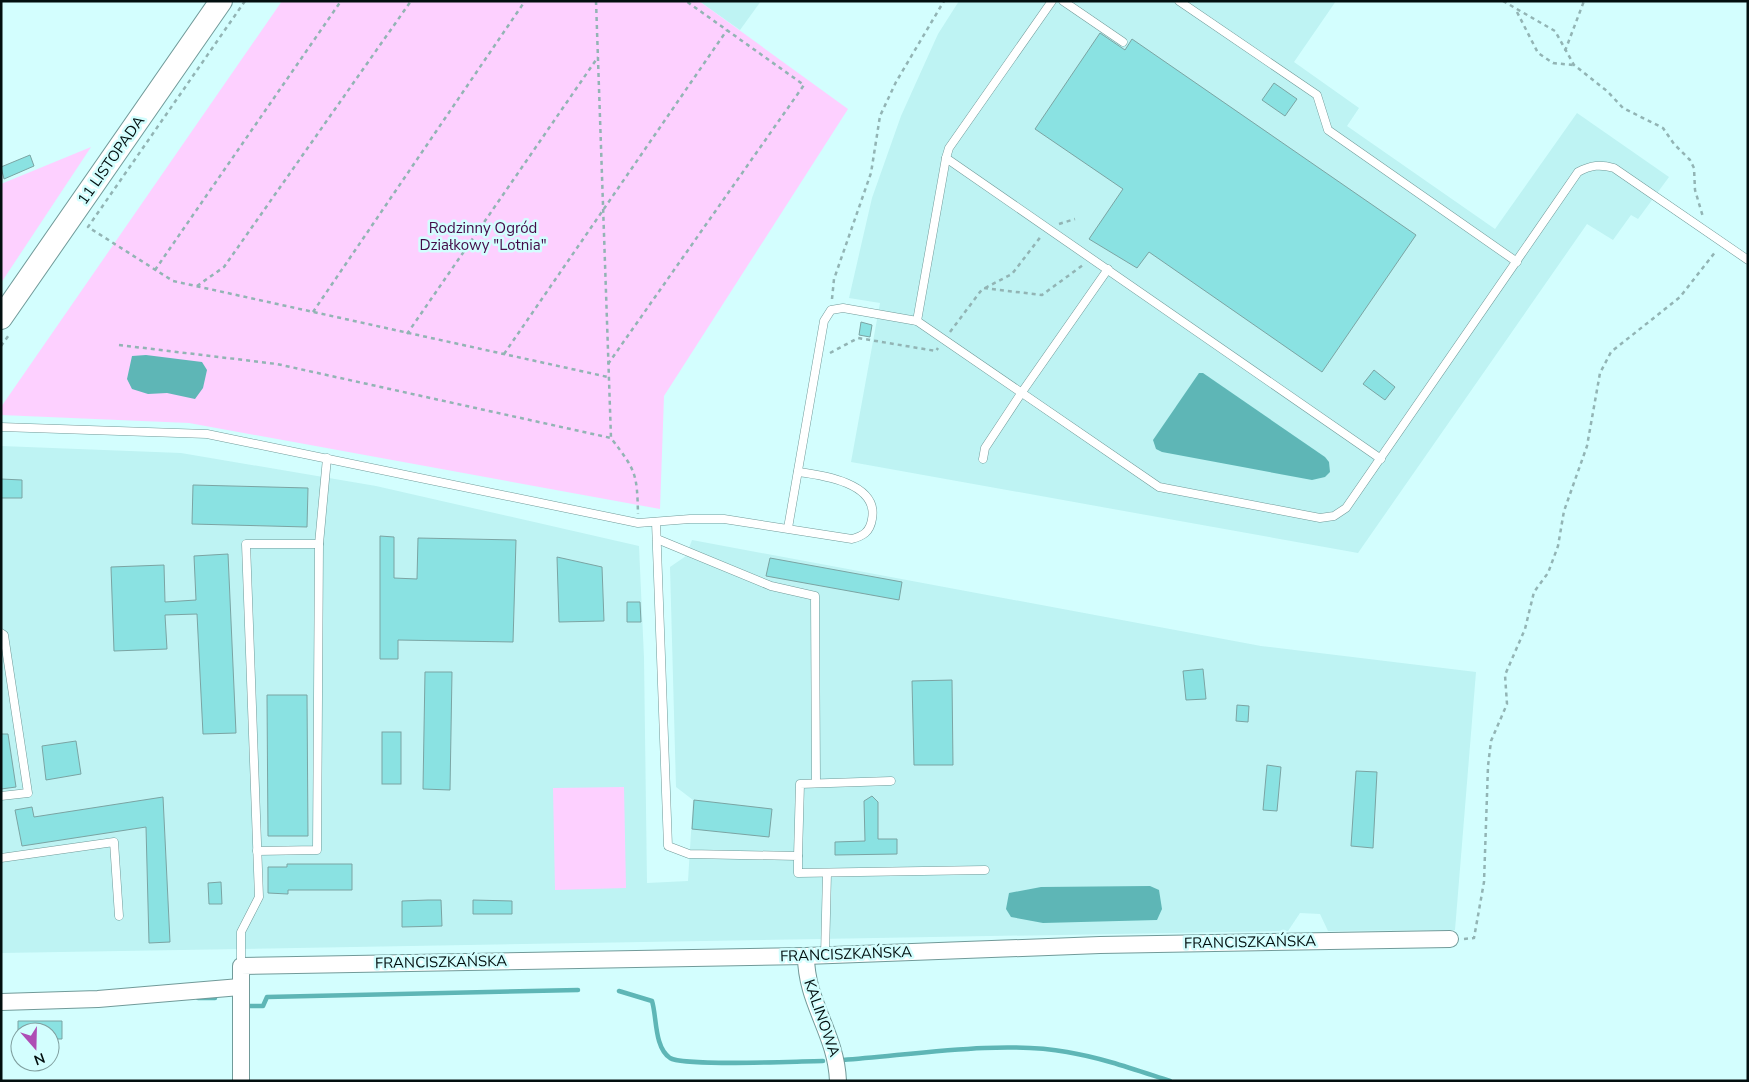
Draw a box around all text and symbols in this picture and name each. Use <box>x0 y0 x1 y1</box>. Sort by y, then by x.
street label: 11 LISTOPADA <box>73 112 149 208</box>
park label: Rodzinny Ogród Działkowy "Lotnia" <box>419 218 547 255</box>
street label: FRANCISZKAŃSKA <box>1184 931 1316 953</box>
street label: FRANCISZKAŃSKA <box>780 942 912 966</box>
street label: FRANCISZKAŃSKA <box>375 951 507 973</box>
street label: KALINOWA <box>799 977 845 1060</box>
north arrow <box>10 1022 60 1072</box>
text: N <box>31 1048 47 1069</box>

